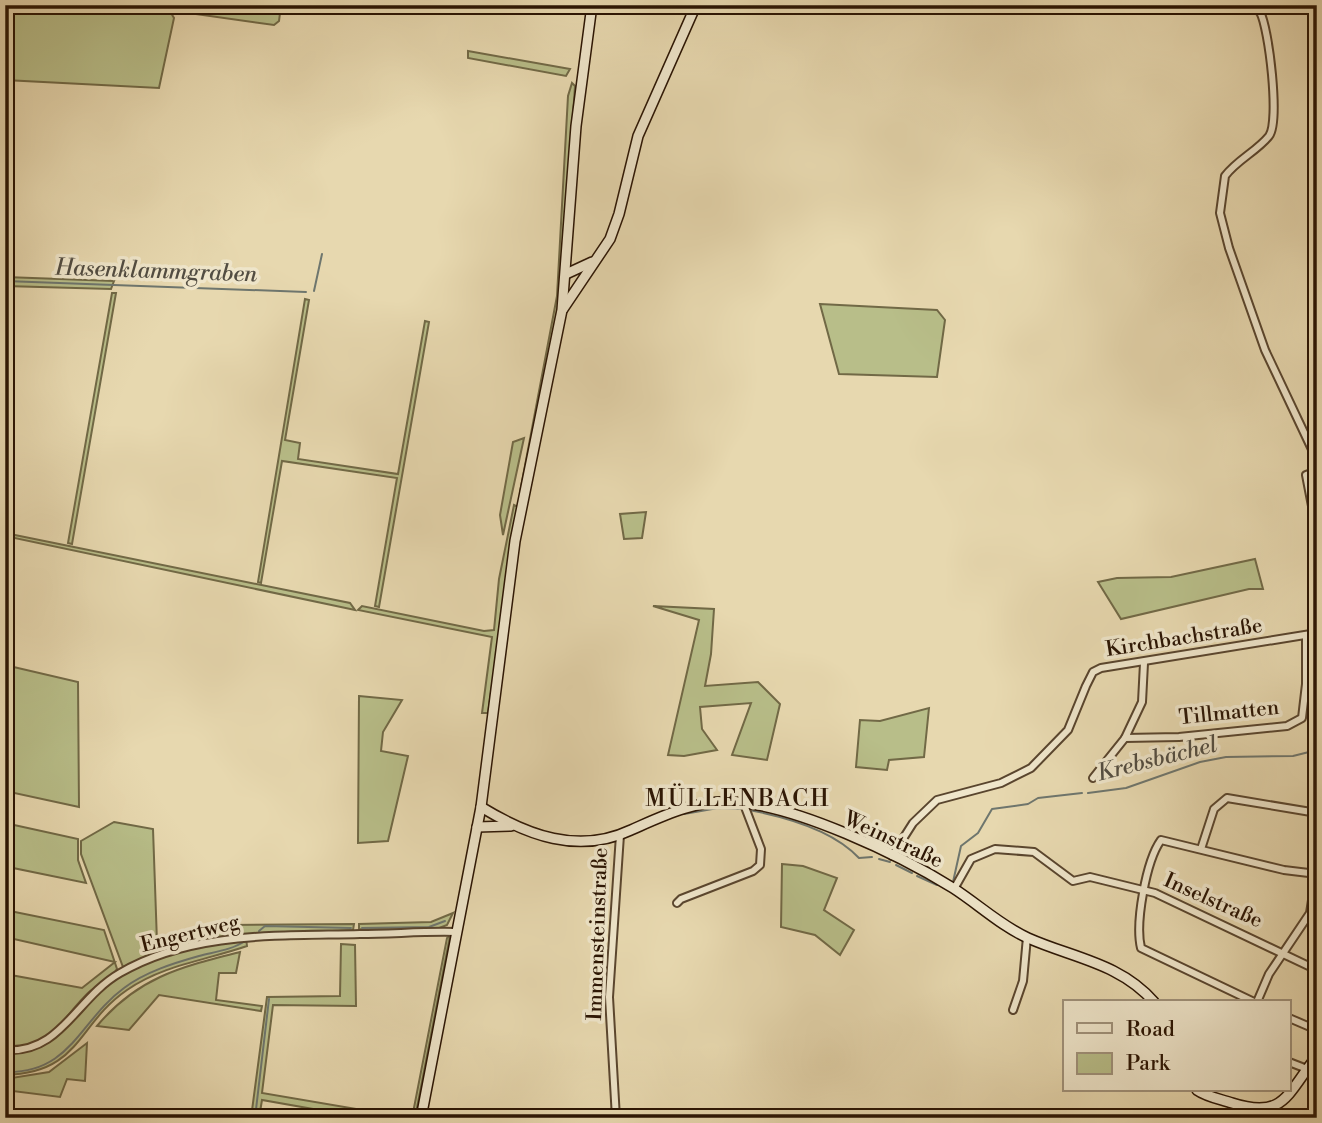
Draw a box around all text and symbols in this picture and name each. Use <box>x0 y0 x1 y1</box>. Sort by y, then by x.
water label: Hasenklammgraben <box>53 253 259 289</box>
street label: Kirchbachstraße <box>1104 613 1264 663</box>
street label: Tillmatten <box>1177 695 1281 731</box>
water label: Krebsbächel <box>1094 730 1221 787</box>
district label: MÜLLENBACH <box>645 783 831 813</box>
street label: Weinstraße <box>838 805 947 874</box>
street label: Immensteinstraße <box>582 847 614 1021</box>
street label: Inselstraße <box>1160 868 1266 934</box>
street label: Engertweg <box>138 909 242 959</box>
legend <box>1063 1000 1290 1092</box>
text: Road <box>1126 1017 1175 1043</box>
text: Park <box>1126 1051 1171 1077</box>

